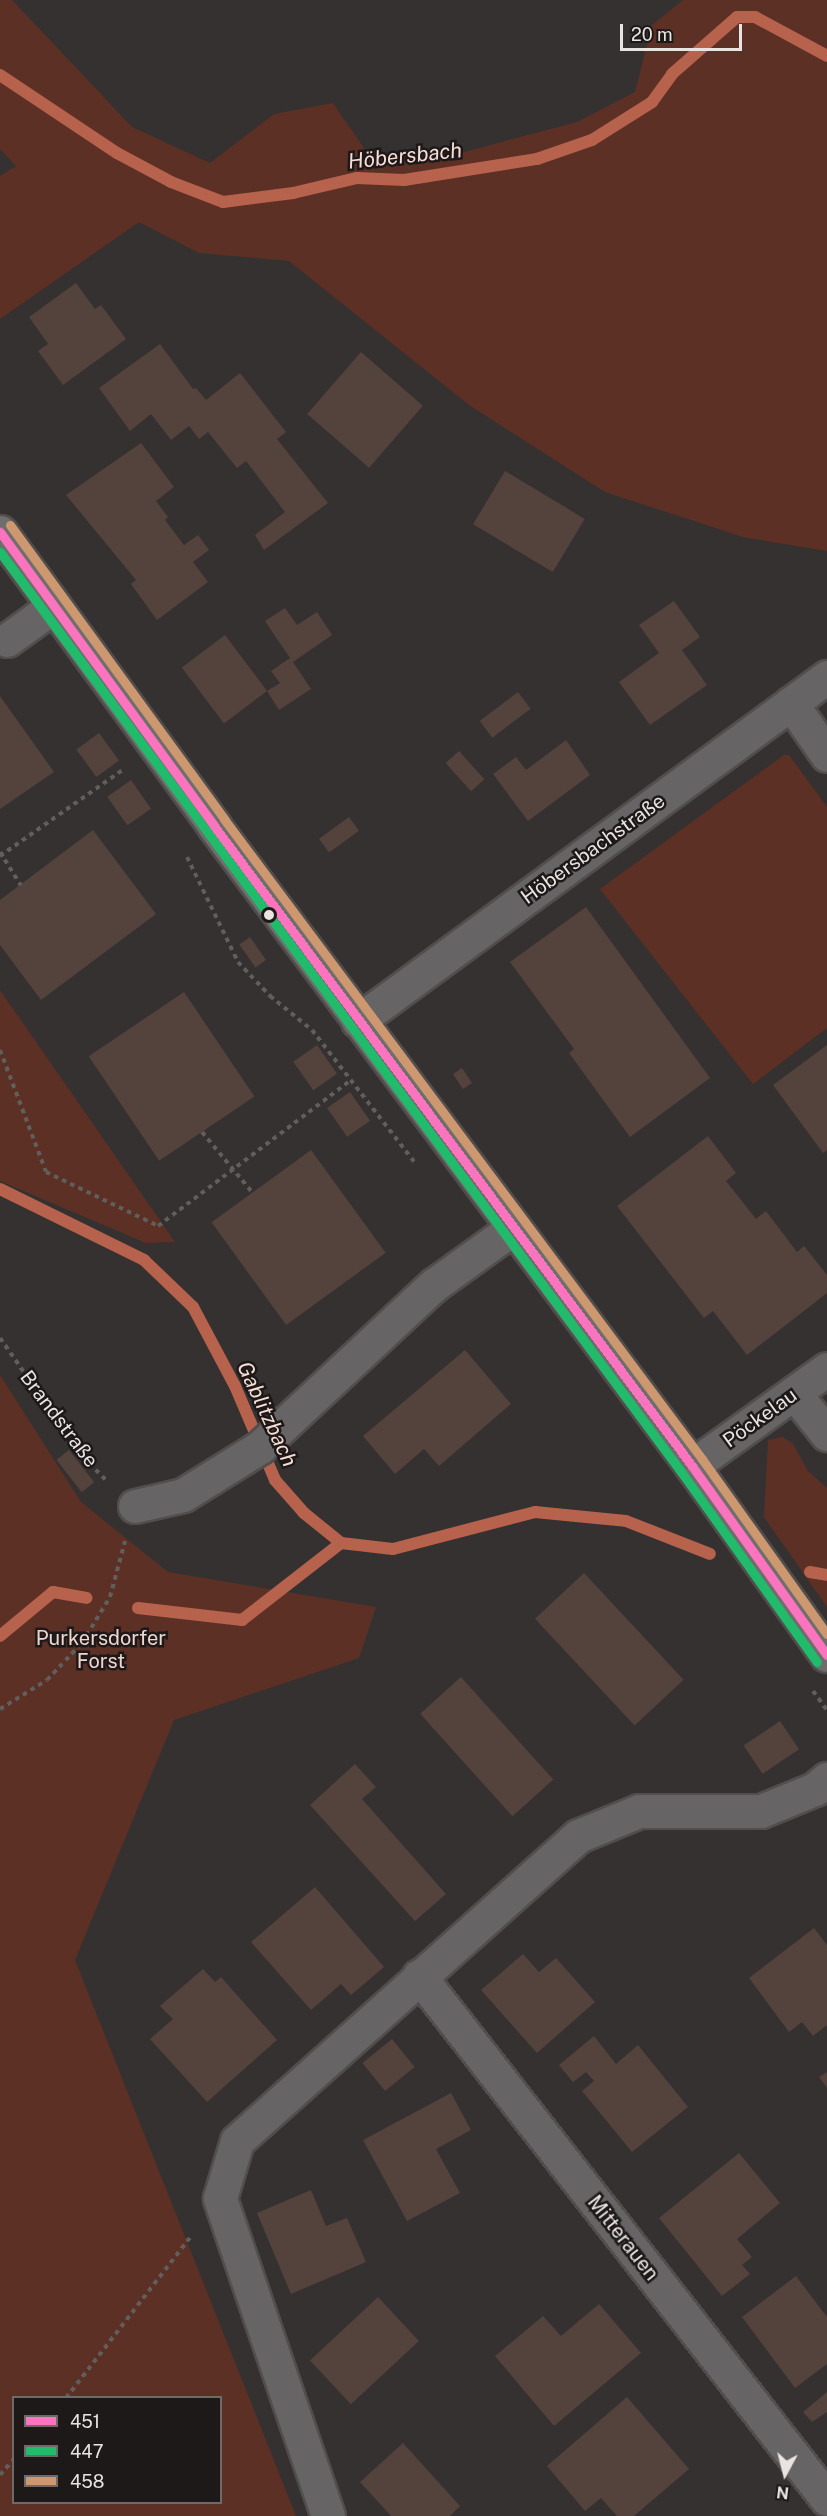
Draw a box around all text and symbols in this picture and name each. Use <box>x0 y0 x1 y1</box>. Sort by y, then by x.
scale bar <box>623 12 744 50</box>
text: 20 m <box>631 24 673 45</box>
water label: Höbersbach <box>347 137 463 175</box>
street label: Höbersbachstraße <box>516 789 670 909</box>
unlabelled marker <box>263 909 275 921</box>
water label: Gablitzbach <box>232 1357 302 1471</box>
street label: Brandstraße <box>15 1366 103 1472</box>
street label: Pöckelau <box>718 1383 802 1453</box>
park label: Purkersdorfer Forst <box>36 1626 166 1673</box>
street label: Mitterauen <box>582 2191 664 2285</box>
legend <box>12 2396 222 2504</box>
text: 451 <box>70 2411 100 2432</box>
text: 447 <box>70 2441 103 2462</box>
north arrow <box>755 2444 815 2504</box>
text: 458 <box>70 2471 104 2492</box>
text: N <box>775 2482 790 2503</box>

